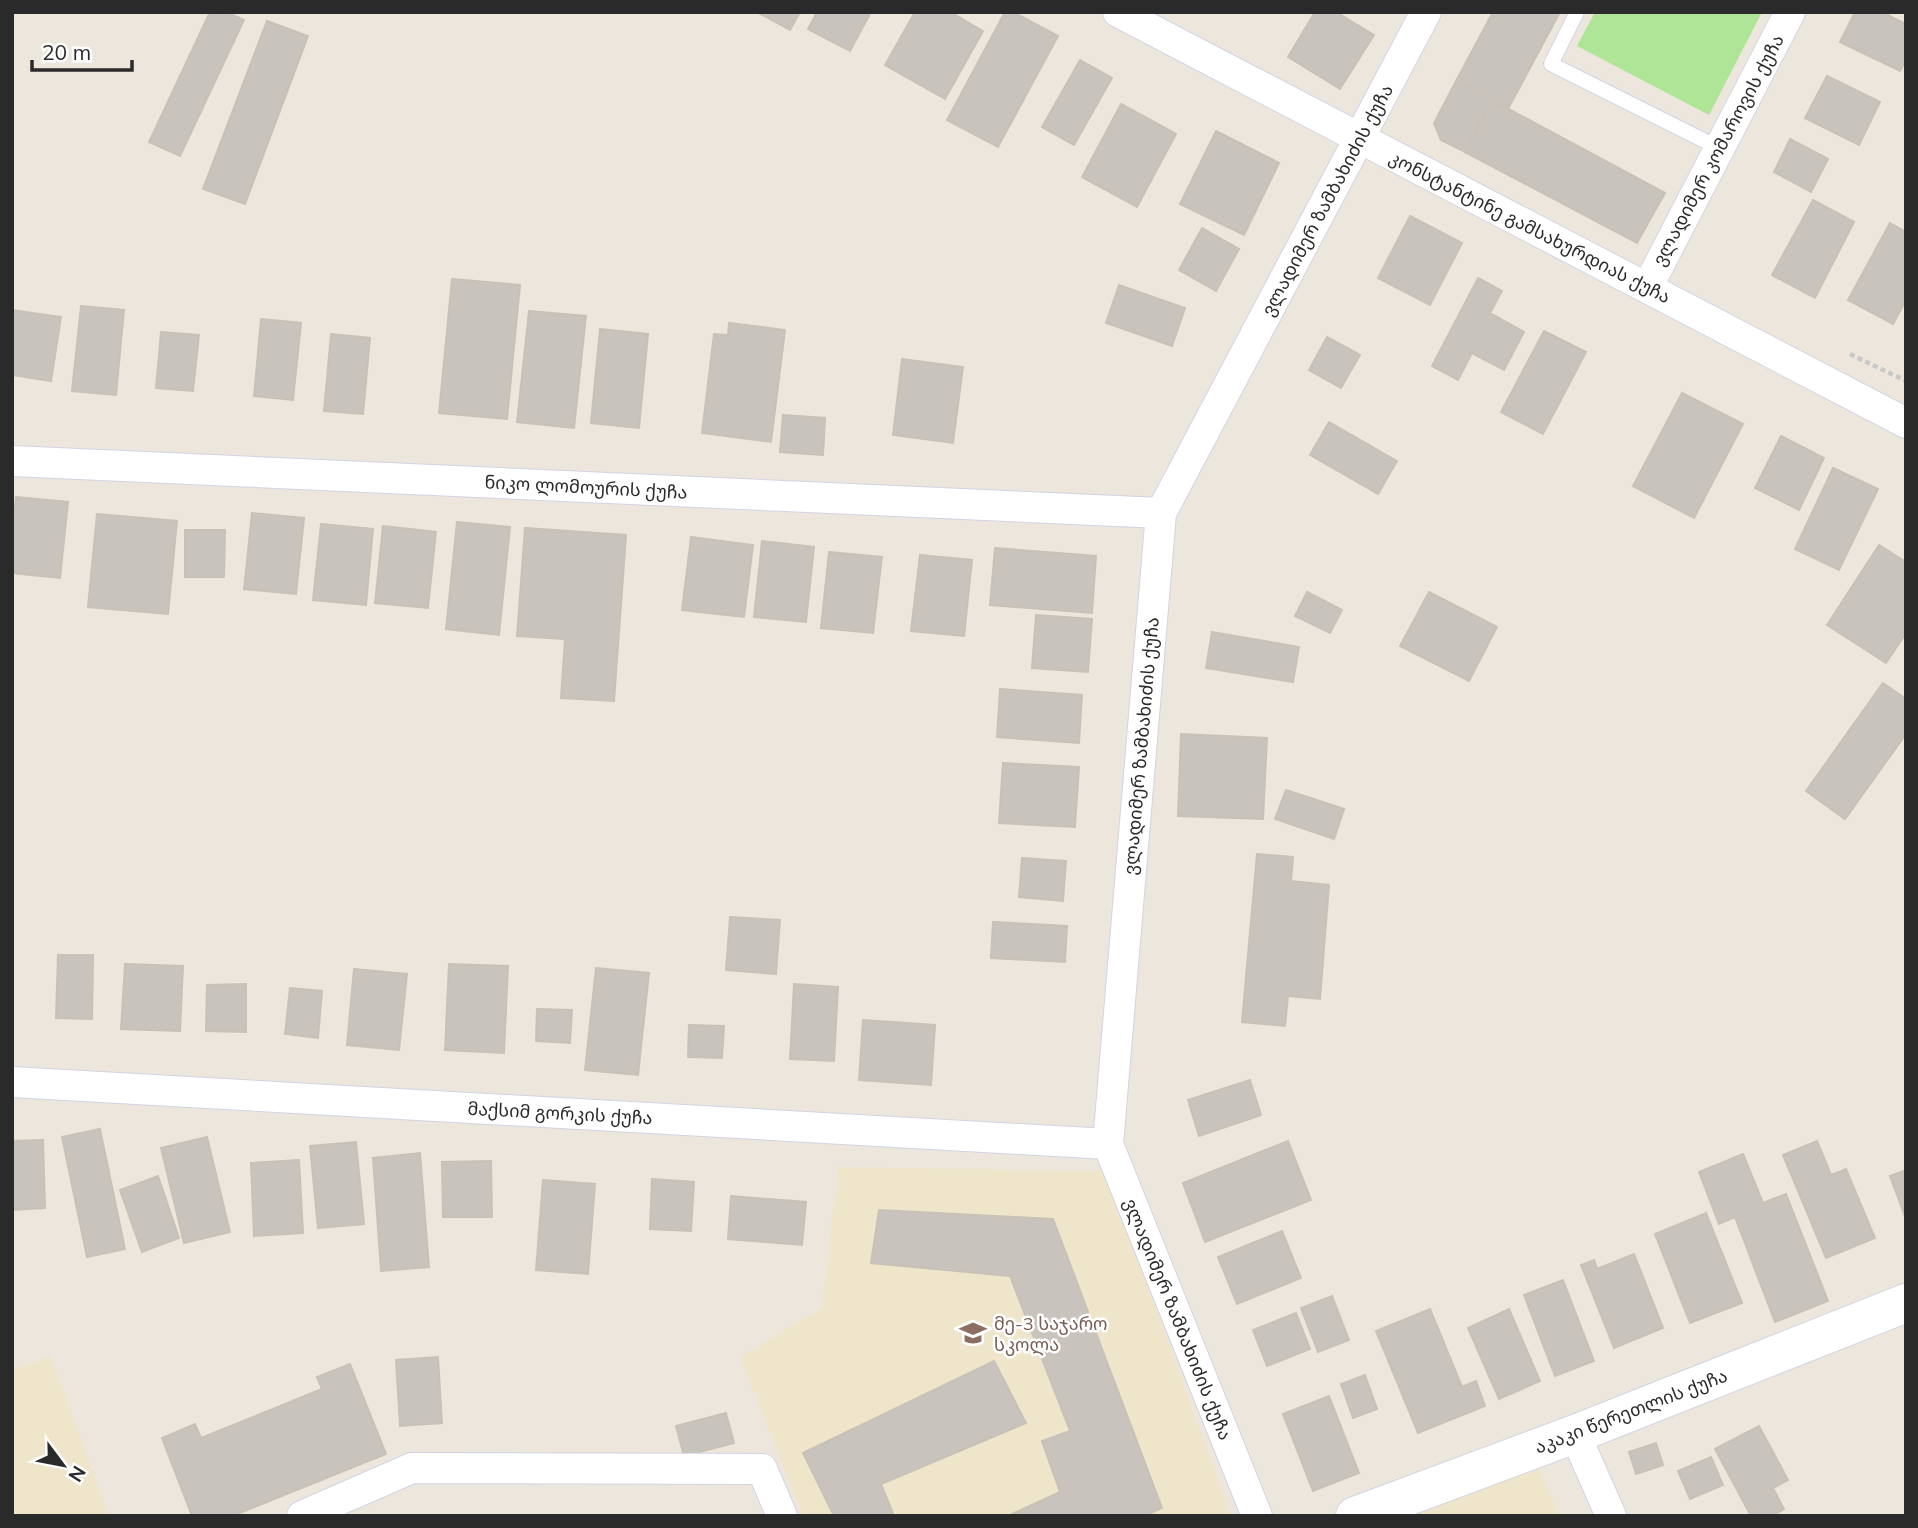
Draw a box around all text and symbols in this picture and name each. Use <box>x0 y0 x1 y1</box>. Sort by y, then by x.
scale bar <box>32 28 131 72</box>
street label: ვლადიმერ კომაროვის ქუჩა <box>1647 30 1789 270</box>
text: 20 m <box>42 39 91 65</box>
street label: ვლადიმერ ზამბახიძის ქუჩა <box>1256 80 1398 320</box>
street label: კონსტანტინე გამსახურდიას ქუჩა <box>1385 146 1675 308</box>
street label: ნიკო ლომოურის ქუჩა <box>484 470 688 504</box>
street label: ვლადიმერ ზამბახიძის ქუჩა <box>1118 616 1164 876</box>
street label: მაქსიმ გორკის ქუჩა <box>467 1097 653 1129</box>
street label: ვლადიმერ ზამბახიძის ქუჩა <box>1119 1195 1237 1443</box>
place label: მე-3 საჯარო სკოლა <box>994 1312 1108 1356</box>
school or university icon: მე-3 საჯარო სკოლა <box>958 1318 988 1348</box>
street label: აკაკი წერეთლის ქუჩა <box>1531 1364 1731 1458</box>
north arrow <box>28 1430 98 1500</box>
text: N <box>63 1462 91 1486</box>

